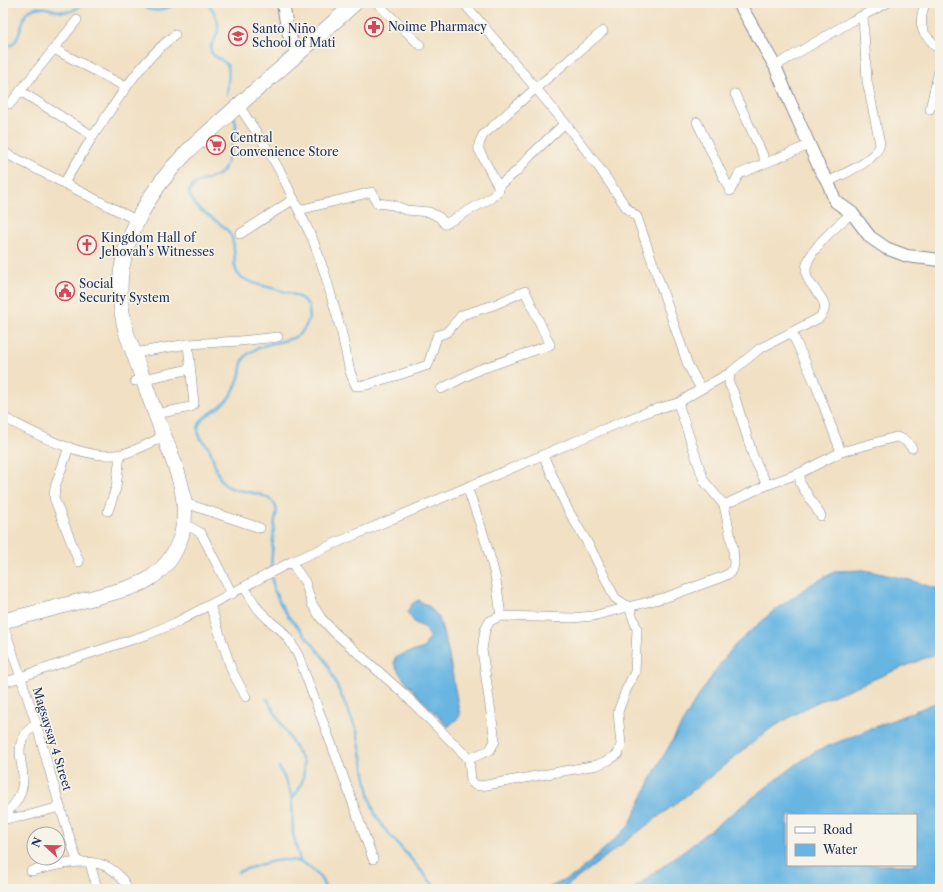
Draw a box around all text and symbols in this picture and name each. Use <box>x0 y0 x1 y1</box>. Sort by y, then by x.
pharmacy icon: Noime Pharmacy <box>363 16 385 38</box>
place label: Noime Pharmacy <box>388 19 487 34</box>
place label: Santo Niño School of Mati <box>252 21 336 50</box>
school or university icon: Santo Niño School of Mati <box>227 25 249 47</box>
place label: Central Convenience Store <box>230 130 339 159</box>
supermarket icon: Central Convenience Store <box>205 134 227 156</box>
place label: Kingdom Hall of Jehovah's Witnesses <box>99 230 214 259</box>
church icon: Kingdom Hall of Jehovah's Witnesses <box>76 234 98 256</box>
place label: Social Security System <box>79 276 170 305</box>
public building icon: Social Security System <box>54 280 76 302</box>
street label: Magsaysay 4 Street <box>30 685 76 793</box>
legend <box>787 814 917 866</box>
text: Road <box>823 822 853 837</box>
north arrow <box>26 826 66 866</box>
text: N <box>28 835 45 849</box>
text: Water <box>822 842 857 857</box>

